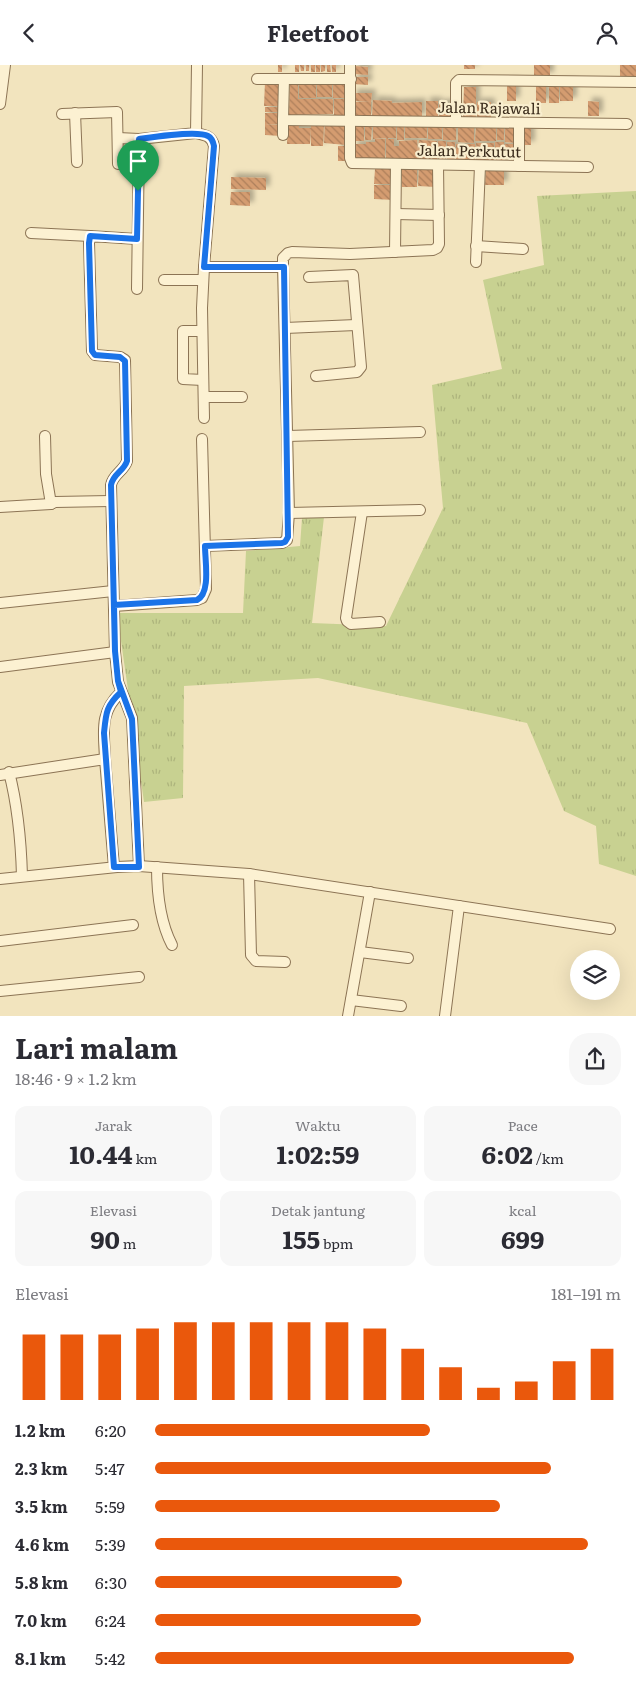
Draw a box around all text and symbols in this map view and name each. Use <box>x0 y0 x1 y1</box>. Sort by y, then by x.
text: Fleetfoot <box>267 16 369 49</box>
icon: back <box>15 19 43 47</box>
icon: person <box>593 19 621 47</box>
street label: Jalan Rajawali <box>437 95 541 119</box>
street label: Jalan Perkutut <box>417 138 521 162</box>
pin <box>117 140 159 191</box>
icon: arrive <box>124 147 152 175</box>
map controls <box>570 950 620 1000</box>
button: layers <box>570 950 620 1000</box>
text: Lari malam <box>15 1026 178 1068</box>
button: share <box>569 1033 621 1085</box>
text: 18:46 · 9 × 1.2 km <box>15 1066 137 1090</box>
text: Jarak <box>95 1115 132 1135</box>
text: Waktu <box>295 1115 341 1135</box>
text: Pace <box>508 1115 538 1135</box>
text: 10.44 <box>69 1135 133 1172</box>
text: 1:02:59 <box>276 1135 360 1172</box>
text: 6:02 <box>482 1135 533 1172</box>
text: km <box>133 1148 157 1168</box>
text: /km <box>533 1148 564 1168</box>
text: Elevasi <box>90 1200 137 1220</box>
text: Detak jantung <box>271 1200 365 1220</box>
text: kcal <box>509 1200 536 1220</box>
text: 90 <box>90 1220 120 1257</box>
text: 155 <box>283 1220 320 1257</box>
text: 699 <box>501 1220 544 1257</box>
text: m <box>120 1233 136 1253</box>
text: bpm <box>320 1233 353 1253</box>
text: Elevasi <box>15 1281 69 1305</box>
text: 181–191 m <box>551 1281 621 1305</box>
text: 1.2 km <box>15 1418 65 1442</box>
text: 6:20 <box>95 1418 126 1442</box>
text: 2.3 km <box>15 1456 68 1480</box>
text: 5:47 <box>95 1456 125 1480</box>
text: 3.5 km <box>15 1494 68 1518</box>
text: 5:59 <box>95 1494 125 1518</box>
text: 4.6 km <box>15 1532 69 1556</box>
text: 5:39 <box>95 1532 125 1556</box>
text: 5.8 km <box>15 1570 68 1594</box>
text: 6:30 <box>95 1570 127 1594</box>
text: 7.0 km <box>15 1608 67 1632</box>
text: 6:24 <box>95 1608 126 1632</box>
text: 8.1 km <box>15 1646 66 1670</box>
text: 5:42 <box>95 1646 125 1670</box>

